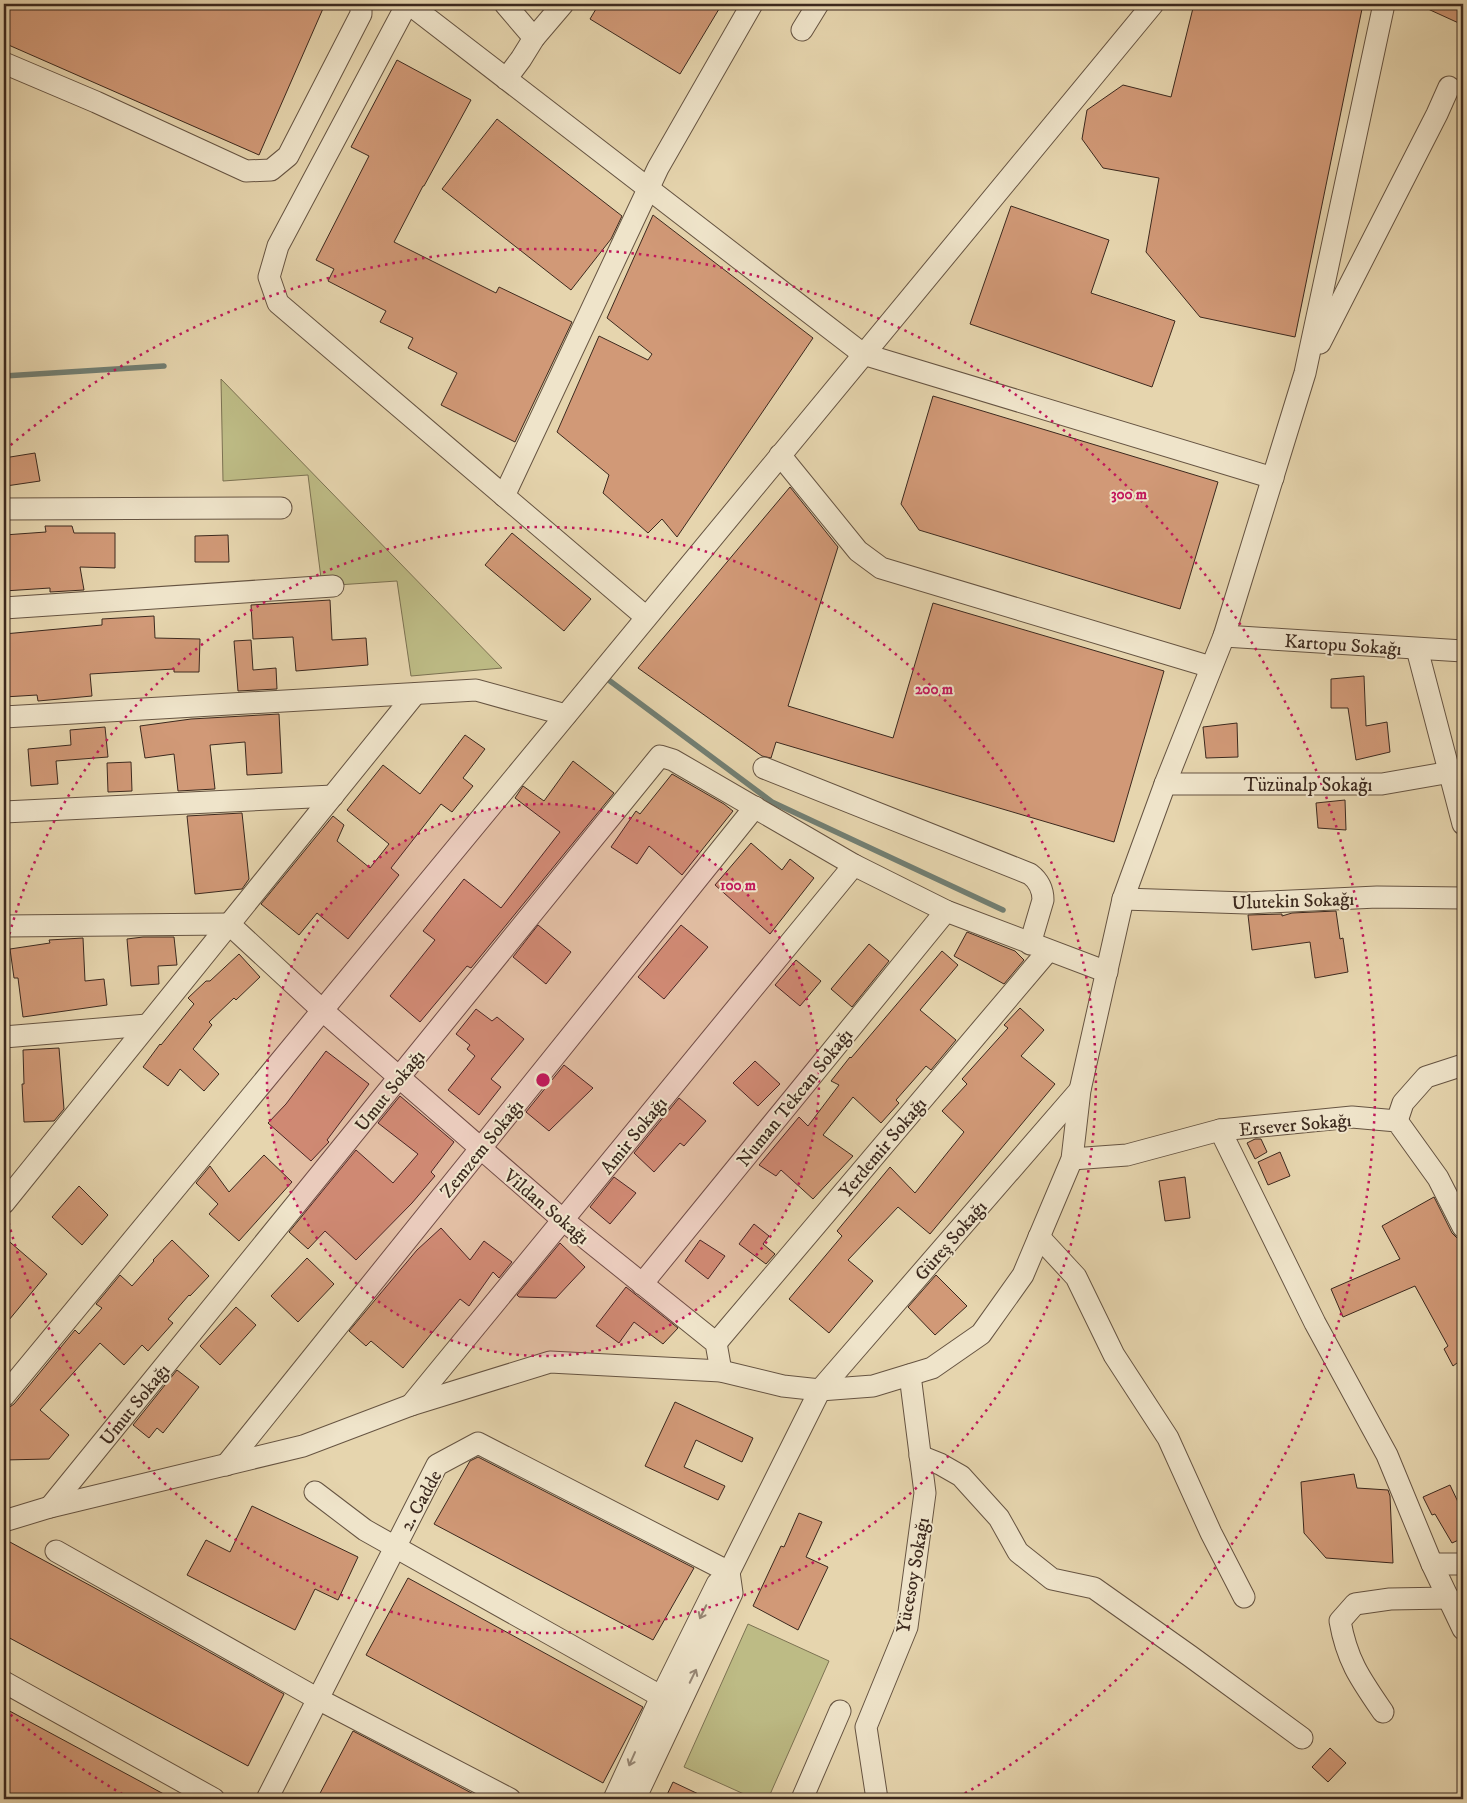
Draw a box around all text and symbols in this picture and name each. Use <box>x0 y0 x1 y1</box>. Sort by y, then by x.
text: 300 m <box>1111 485 1148 504</box>
street label: Kartopu Sokağı <box>1284 630 1402 661</box>
text: 200 m <box>915 680 954 699</box>
street label: Tüzünalp Sokağı <box>1244 774 1372 797</box>
text: 100 m <box>720 876 757 895</box>
street label: Ulutekin Sokağı <box>1231 888 1355 915</box>
street label: Numan Tekcan Sokağı <box>732 1024 858 1172</box>
street label: Umut Sokağı <box>350 1045 430 1136</box>
centre of rings <box>534 1071 552 1089</box>
street label: Amir Sokağı <box>596 1092 672 1179</box>
street label: Yerdemir Sokağı <box>834 1093 932 1203</box>
street label: Zemzem Sokağı <box>436 1095 529 1203</box>
street label: Ersever Sokağı <box>1238 1109 1352 1142</box>
street label: Vildan Sokağı <box>498 1164 594 1250</box>
street label: Güreş Sokağı <box>910 1196 992 1286</box>
street label: Umut Sokağı <box>95 1359 175 1450</box>
street label: 2. Cadde <box>395 1466 447 1535</box>
street label: Yücesoy Sokağı <box>892 1516 935 1635</box>
one-way arrow <box>698 1604 707 1619</box>
one-way arrow <box>689 1669 698 1684</box>
one-way arrow <box>627 1751 637 1766</box>

